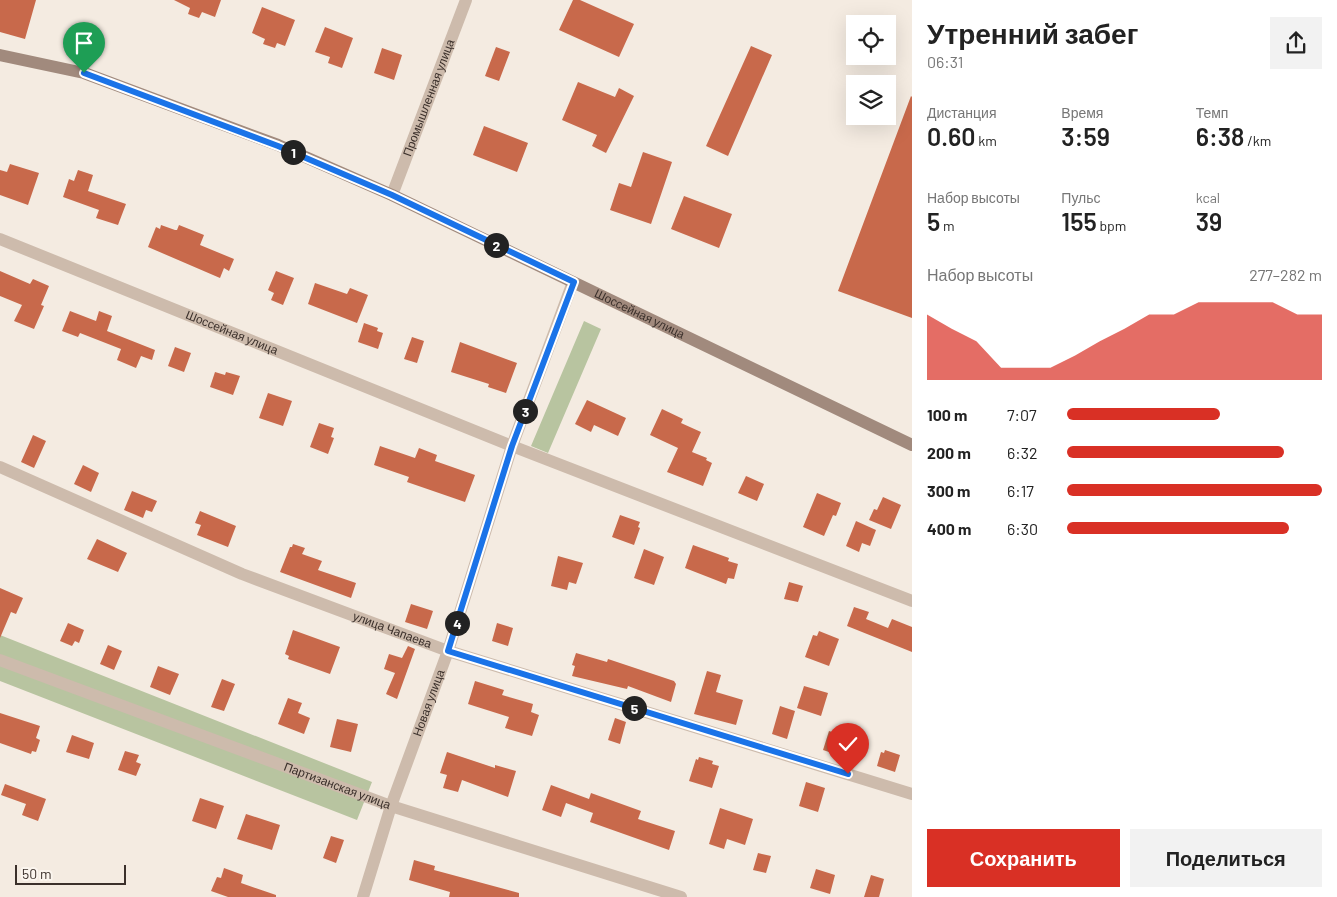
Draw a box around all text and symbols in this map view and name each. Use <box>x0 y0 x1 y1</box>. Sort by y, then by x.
map controls <box>846 15 896 125</box>
button: locate <box>846 15 896 65</box>
text: Утренний забег <box>927 16 1138 50</box>
button: share <box>1270 17 1322 69</box>
pin <box>63 22 105 73</box>
icon: arrive <box>70 29 98 57</box>
street label: Промышленная улица <box>399 37 457 158</box>
text: 06:31 <box>927 52 963 71</box>
button: layers <box>846 75 896 125</box>
text: Дистанция <box>927 104 997 121</box>
text: Время <box>1061 104 1103 121</box>
text: Темп <box>1196 104 1228 121</box>
text: 0.60 <box>927 121 975 151</box>
text: 3:59 <box>1061 121 1110 151</box>
text: 6:38 <box>1196 121 1244 151</box>
text: km <box>975 132 997 149</box>
text: /km <box>1244 132 1271 149</box>
pin: 1 <box>280 140 306 164</box>
text: 1 <box>291 144 296 161</box>
text: Набор высоты <box>927 189 1020 206</box>
text: Пульс <box>1061 189 1101 206</box>
text: kcal <box>1196 189 1220 206</box>
text: 5 <box>927 206 940 236</box>
text: 155 <box>1061 206 1097 236</box>
text: 39 <box>1196 206 1222 236</box>
text: m <box>940 217 955 234</box>
text: bpm <box>1097 217 1126 234</box>
pin: 2 <box>484 232 508 258</box>
text: 2 <box>493 237 500 254</box>
text: Набор высоты <box>927 265 1033 284</box>
text: 277–282 m <box>1249 265 1322 284</box>
street label: Шоссейная улица <box>593 286 688 341</box>
street label: Шоссейная улица <box>184 307 281 357</box>
pin: 3 <box>512 398 538 424</box>
text: 3 <box>522 403 529 420</box>
text: 100 m <box>927 405 967 424</box>
text: 7:07 <box>1007 405 1037 424</box>
text: 200 m <box>927 443 971 462</box>
text: 6:32 <box>1007 443 1037 462</box>
text: 300 m <box>927 481 970 500</box>
text: 6:17 <box>1007 481 1034 500</box>
text: 400 m <box>927 519 971 538</box>
text: 6:30 <box>1007 519 1038 538</box>
street label: улица Чапаева <box>351 608 434 650</box>
pin: 4 <box>444 610 470 636</box>
text: 4 <box>453 615 462 632</box>
street label: Новая улица <box>409 667 447 738</box>
pin: 5 <box>622 696 646 720</box>
text: 5 <box>631 700 638 717</box>
pin <box>827 723 869 774</box>
icon: check <box>834 730 862 758</box>
street label: Партизанская улица <box>282 759 393 811</box>
button: Сохранить <box>927 829 1120 887</box>
button: Поделиться <box>1130 829 1322 887</box>
scale bar <box>15 862 126 885</box>
text: 50 m <box>22 865 51 882</box>

